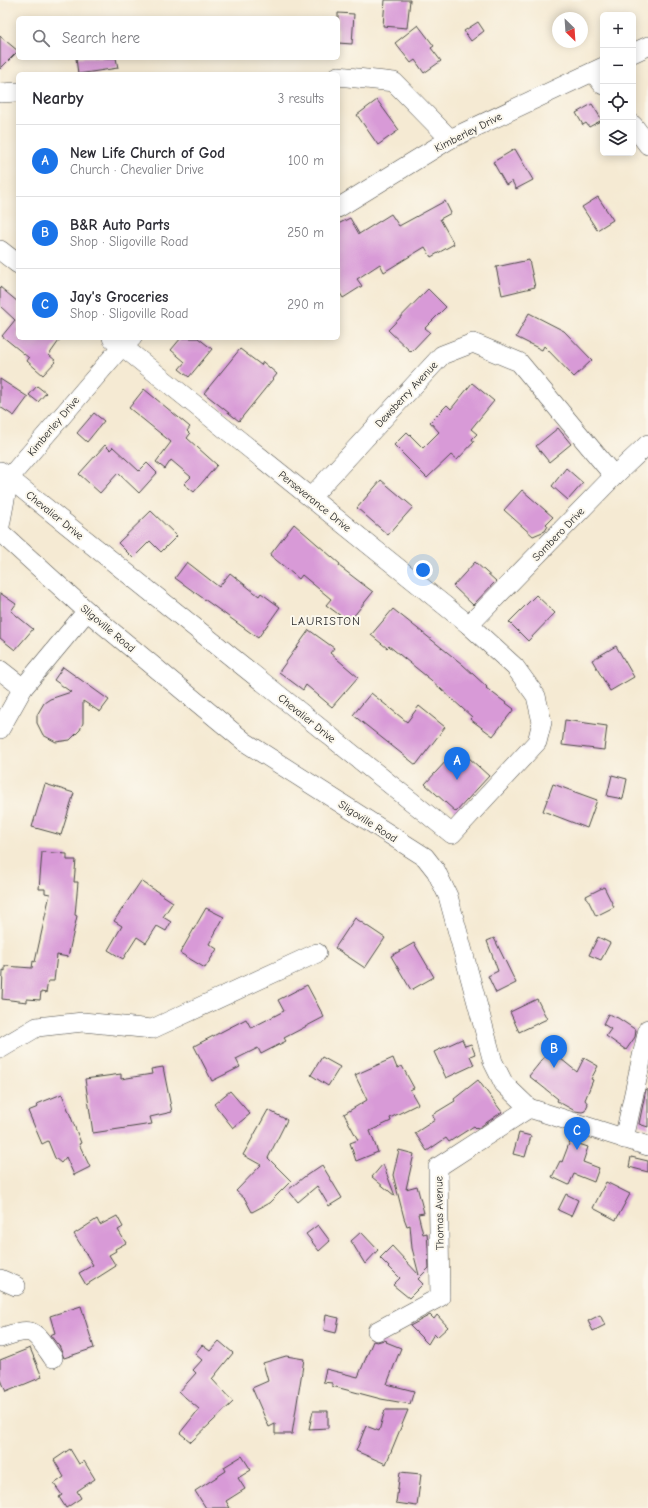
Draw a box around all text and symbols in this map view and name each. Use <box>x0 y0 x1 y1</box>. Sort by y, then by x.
north arrow <box>552 12 588 48</box>
map controls <box>600 12 636 156</box>
button: + <box>600 12 636 48</box>
search box <box>16 16 340 60</box>
icon: search <box>30 27 52 49</box>
text: Search here <box>62 29 140 47</box>
button: − <box>600 48 636 84</box>
button: locate <box>600 84 636 120</box>
text: Nearby <box>32 89 83 108</box>
text: 3 results <box>278 91 324 106</box>
street label: Kimberley Drive <box>432 110 504 155</box>
button: layers <box>600 120 636 156</box>
text: New Life Church of God <box>70 144 225 162</box>
text: A <box>41 153 49 168</box>
text: 100 m <box>288 153 324 168</box>
text: Church · Chevalier Drive <box>70 162 204 177</box>
text: B&R Auto Parts <box>70 216 170 234</box>
text: B <box>41 225 49 240</box>
text: 250 m <box>287 225 324 240</box>
text: Shop · Sligoville Road <box>70 234 189 249</box>
text: Jay's Groceries <box>70 288 168 306</box>
text: C <box>41 297 49 312</box>
text: 290 m <box>287 297 324 312</box>
text: Shop · Sligoville Road <box>70 306 189 321</box>
street label: Dewsberry Avenue <box>372 358 441 430</box>
street label: Kimberley Drive <box>25 394 82 459</box>
street label: Perseverance Drive <box>276 468 354 535</box>
street label: Chevalier Drive <box>23 488 86 543</box>
street label: Sombero Drive <box>529 504 588 564</box>
your location <box>413 560 433 580</box>
street label: Sligoville Road <box>78 602 138 655</box>
district label: LAURISTON <box>291 614 361 628</box>
street label: Chevalier Drive <box>275 691 338 746</box>
pin: A <box>444 747 470 780</box>
street label: Sligoville Road <box>336 798 400 845</box>
pin: B <box>541 1035 567 1068</box>
pin: C <box>564 1117 590 1150</box>
street label: Thomas Avenue <box>432 1175 447 1250</box>

